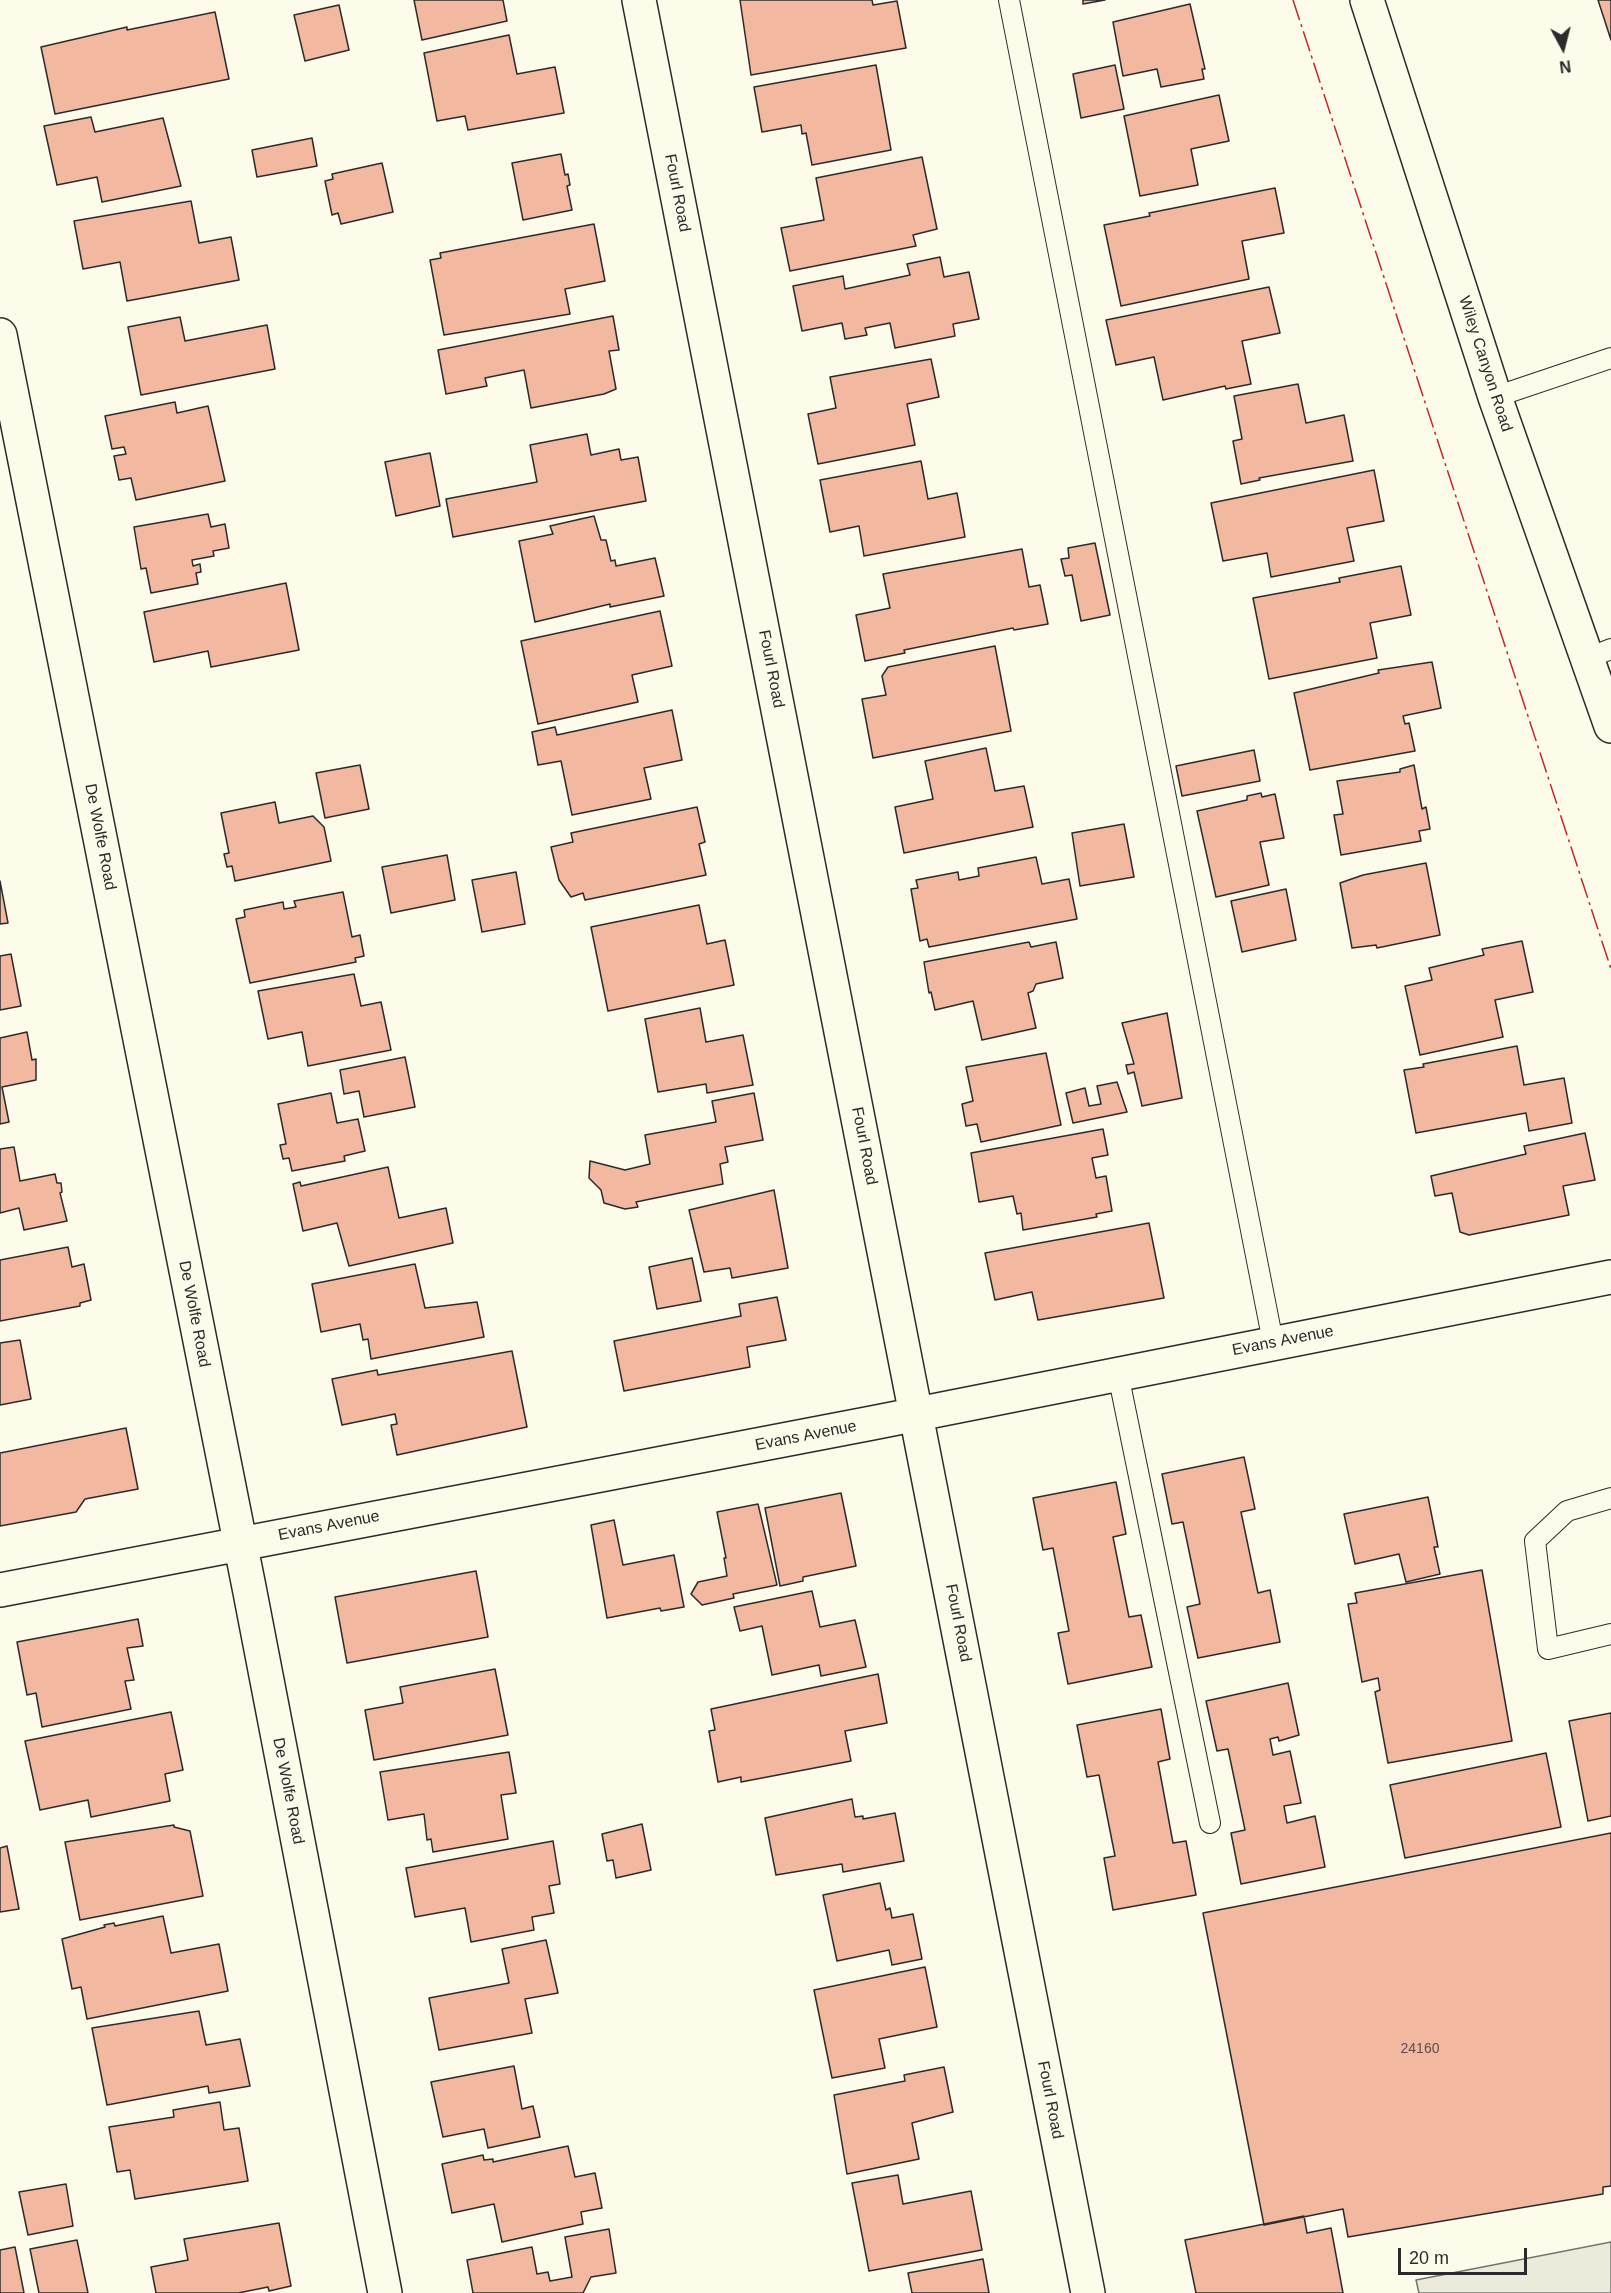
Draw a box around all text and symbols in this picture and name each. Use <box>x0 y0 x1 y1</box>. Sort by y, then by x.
north arrow <box>1533 18 1593 78</box>
text: N <box>1558 57 1572 76</box>
street label: Fourl Road <box>660 152 694 234</box>
street label: Wiley Canyon Road <box>1454 294 1516 434</box>
street label: Fourl Road <box>754 628 788 710</box>
street label: De Wolfe Road <box>80 782 120 892</box>
street label: Fourl Road <box>847 1105 881 1187</box>
street label: De Wolfe Road <box>174 1259 214 1369</box>
street label: Evans Avenue <box>1231 1322 1335 1360</box>
street label: Evans Avenue <box>754 1417 858 1455</box>
street label: Evans Avenue <box>277 1507 381 1545</box>
street label: Fourl Road <box>941 1582 975 1664</box>
street label: De Wolfe Road <box>268 1736 308 1846</box>
house number: 24160 <box>1401 2041 1439 2057</box>
street label: Fourl Road <box>1033 2059 1067 2141</box>
scale bar <box>1401 2236 1530 2274</box>
text: 20 m <box>1409 2248 1449 2268</box>

